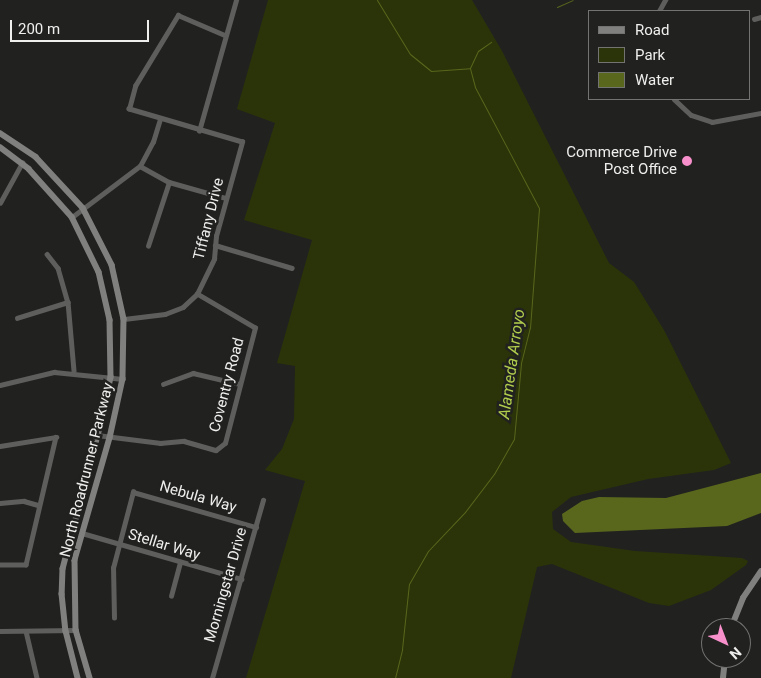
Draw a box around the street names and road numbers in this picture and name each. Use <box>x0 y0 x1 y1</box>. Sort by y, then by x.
street label: Tiffany Drive <box>190 176 228 262</box>
street label: Coventry Road <box>206 336 248 434</box>
street label: North Roadrunner Parkway <box>57 381 117 559</box>
street label: Nebula Way <box>158 477 238 517</box>
street label: Morningstar Drive <box>201 525 251 645</box>
street label: Stellar Way <box>126 526 202 564</box>

